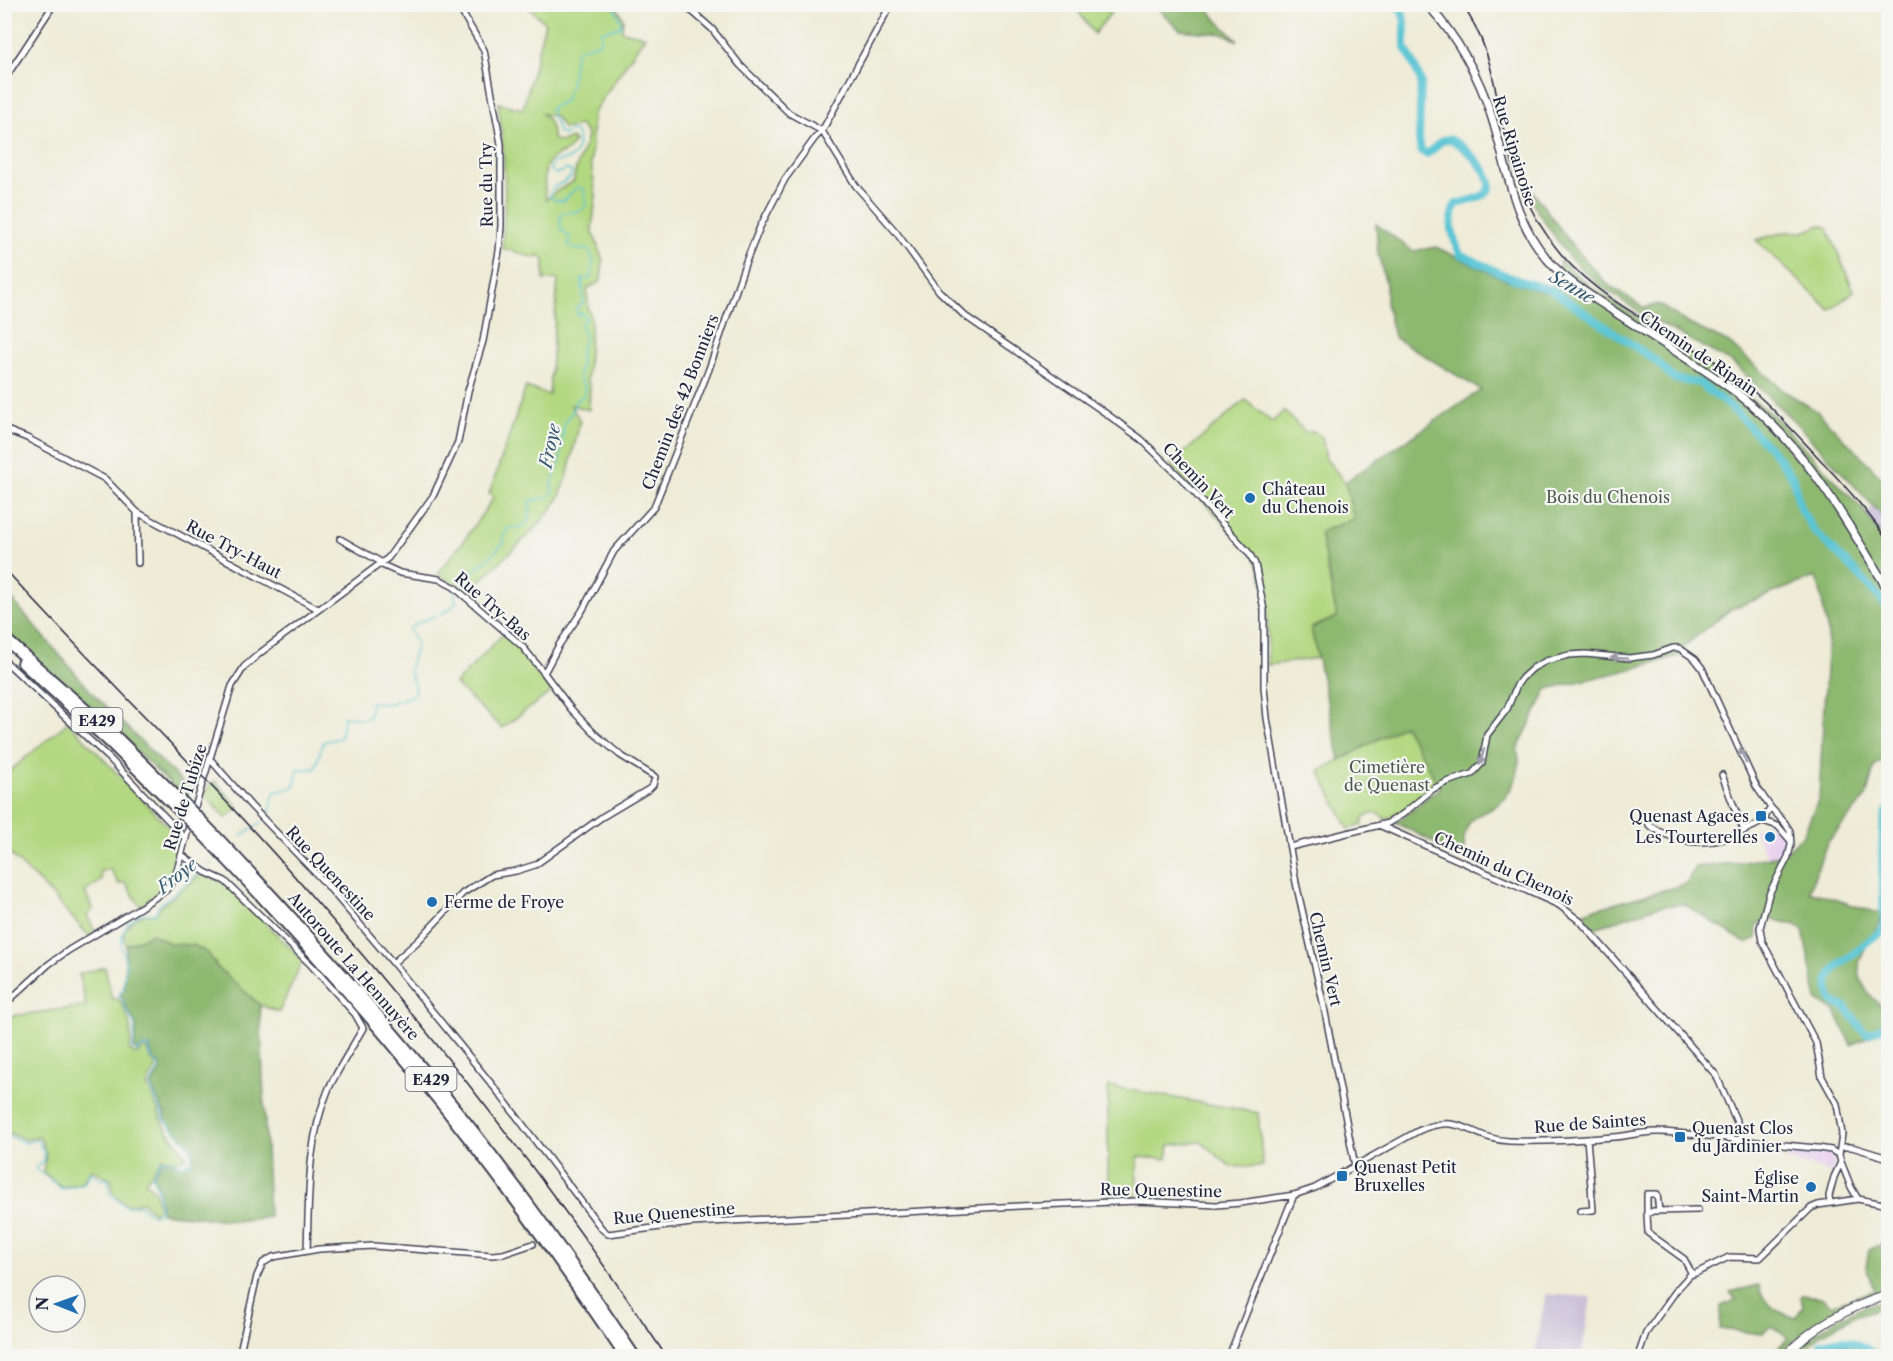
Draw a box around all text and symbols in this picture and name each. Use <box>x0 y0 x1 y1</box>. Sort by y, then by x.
street label: Rue Ripainoise <box>1489 93 1541 209</box>
street label: Rue du Try <box>475 141 497 228</box>
water label: Senne <box>1545 265 1599 309</box>
street label: Chemin de Ripain <box>1636 306 1762 400</box>
street label: Chemin des 42 Bonniers <box>637 311 723 493</box>
water label: Froye <box>534 420 566 472</box>
street label: Chemin Vert <box>1159 438 1239 522</box>
place label: Château du Chenois <box>1262 479 1349 517</box>
park label: Bois du Chenois <box>1546 487 1670 507</box>
marker: Château du Chenois <box>1243 491 1257 505</box>
street label: Rue Try-Haut <box>183 515 285 583</box>
street label: Rue Try-Bas <box>451 568 535 645</box>
one-way arrow <box>1610 653 1629 662</box>
road number: E429 <box>72 708 122 732</box>
street label: Rue de Tubize <box>159 741 211 853</box>
one-way arrow <box>1476 748 1486 766</box>
one-way arrow <box>1739 748 1748 765</box>
park label: Cimetière de Quenast <box>1344 757 1430 795</box>
place label: Quenast Agaces <box>1629 806 1749 826</box>
marker: Quenast Agaces <box>1754 809 1768 823</box>
street label: Rue Quenestine <box>282 821 380 925</box>
street label: Chemin du Chenois <box>1431 827 1577 909</box>
place label: Les Tourterelles <box>1635 827 1758 847</box>
marker: Les Tourterelles <box>1763 830 1777 844</box>
water label: Froye <box>151 853 203 900</box>
street label: Autoroute La Hennuyère <box>283 887 424 1044</box>
place label: Ferme de Froye <box>444 892 564 912</box>
marker: Ferme de Froye <box>425 895 439 909</box>
street label: Chemin Vert <box>1305 910 1347 1008</box>
road number: E429 <box>406 1067 456 1091</box>
street label: Rue de Saintes <box>1533 1109 1647 1137</box>
place label: Quenast Clos du Jardinier <box>1692 1118 1793 1156</box>
marker: Quenast Clos du Jardinier <box>1673 1130 1687 1144</box>
place label: Quenast Petit Bruxelles <box>1354 1157 1457 1195</box>
place label: Église Saint-Martin <box>1702 1168 1799 1206</box>
marker: Quenast Petit Bruxelles <box>1335 1169 1349 1183</box>
street label: Rue Quenestine <box>1100 1179 1222 1201</box>
marker: Église Saint-Martin <box>1804 1180 1818 1194</box>
street label: Rue Quenestine <box>612 1198 736 1228</box>
north arrow <box>27 1274 87 1334</box>
text: N <box>32 1297 52 1311</box>

